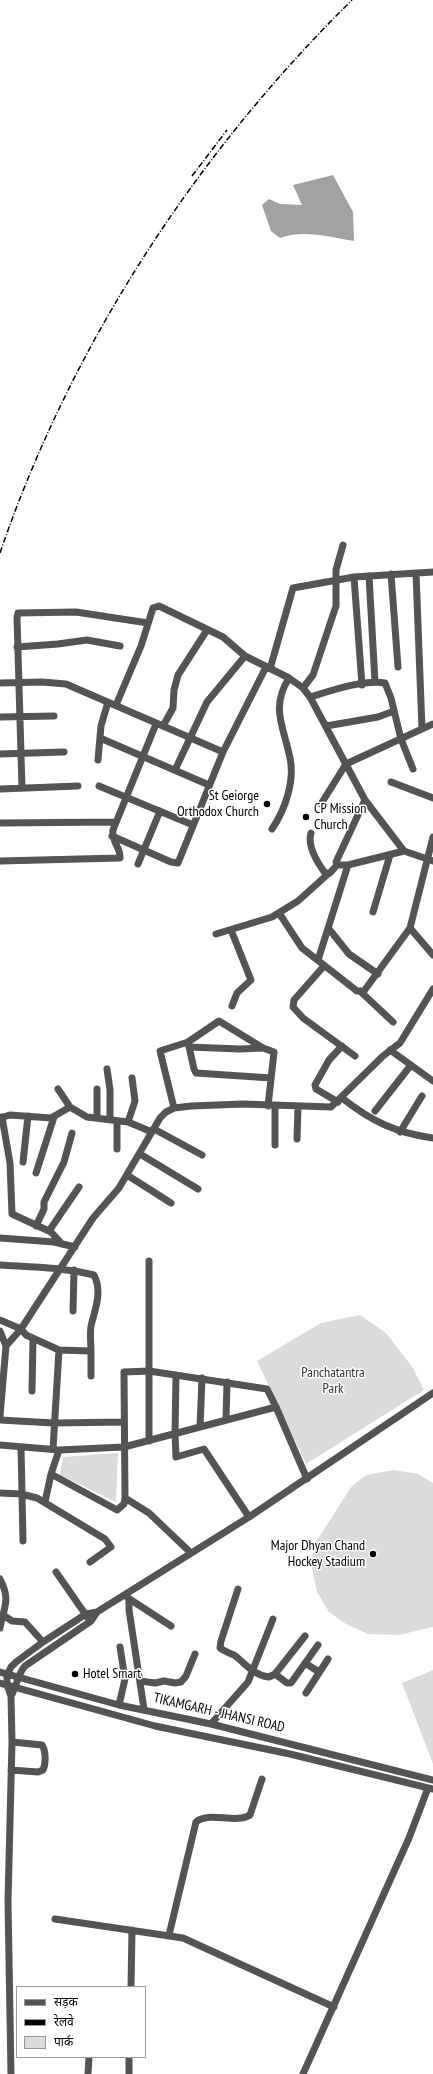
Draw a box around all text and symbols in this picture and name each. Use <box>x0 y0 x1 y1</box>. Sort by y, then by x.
place label: St Geiorge Orthodox Church <box>177 788 259 820</box>
marker: St Geiorge Orthodox Church <box>262 799 272 809</box>
place label: CP Mission Church <box>314 801 366 834</box>
marker: CP Mission Church <box>301 812 311 822</box>
park label: Panchatantra Park <box>301 1365 365 1398</box>
place label: Major Dhyan Chand Hockey Stadium <box>271 1538 365 1570</box>
marker: Major Dhyan Chand Hockey Stadium <box>368 1549 378 1559</box>
place label: Hotel Smart <box>83 1666 141 1682</box>
marker: Hotel Smart <box>70 1669 80 1679</box>
street label: TIKAMGARH - JHANSI ROAD <box>152 1690 286 1736</box>
legend <box>16 1986 146 2058</box>
text: सड़क <box>54 1994 78 2009</box>
text: रेलवे <box>54 2014 74 2029</box>
text: पार्क <box>54 2034 73 2049</box>

